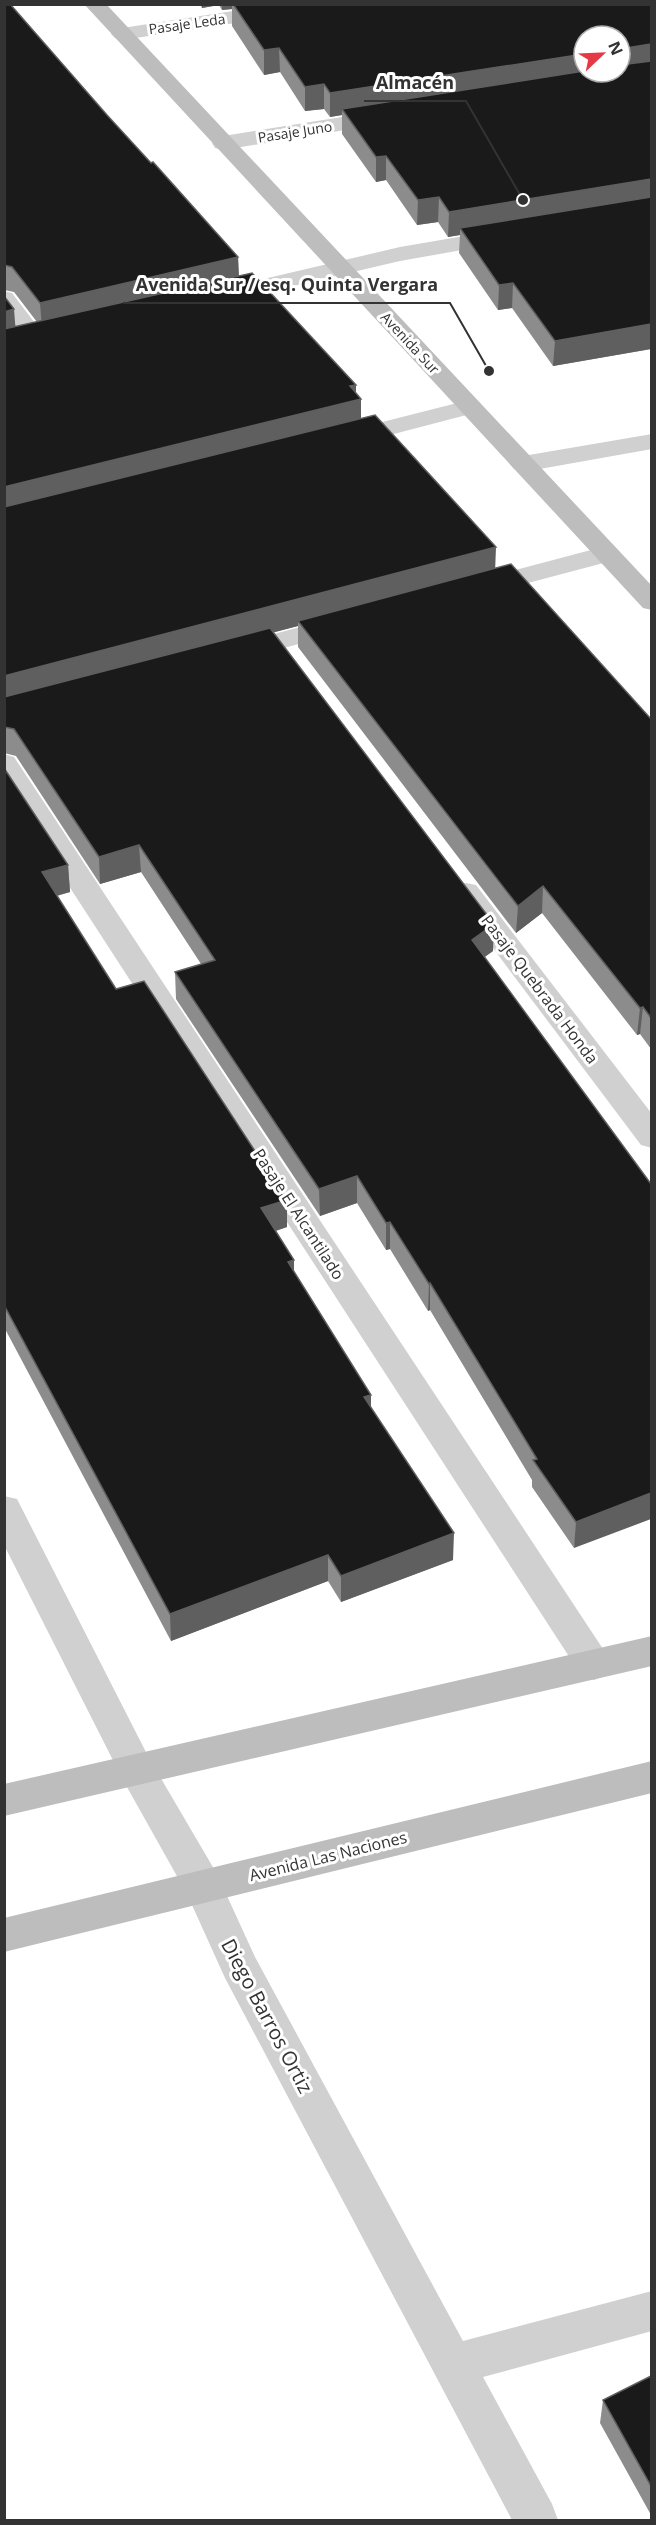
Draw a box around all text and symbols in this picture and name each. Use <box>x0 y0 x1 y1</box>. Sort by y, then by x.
street label: Pasaje Leda <box>147 9 226 38</box>
north arrow <box>572 24 632 84</box>
text: N <box>603 38 628 58</box>
callout: Almacén <box>364 65 466 101</box>
text: Almacén <box>376 70 454 94</box>
street label: Pasaje Juno <box>256 116 333 147</box>
callout: Avenida Sur / esq. Quinta Vergara <box>123 267 450 303</box>
text: Avenida Sur / esq. Quinta Vergara <box>136 272 438 296</box>
street label: Avenida Sur <box>377 308 444 378</box>
street label: Pasaje Quebrada Honda <box>477 910 603 1068</box>
street label: Pasaje El Alcantilado <box>248 1144 350 1284</box>
street label: Avenida Las Naciones <box>247 1826 409 1886</box>
street label: Diego Barros Ortiz <box>215 1934 320 2098</box>

